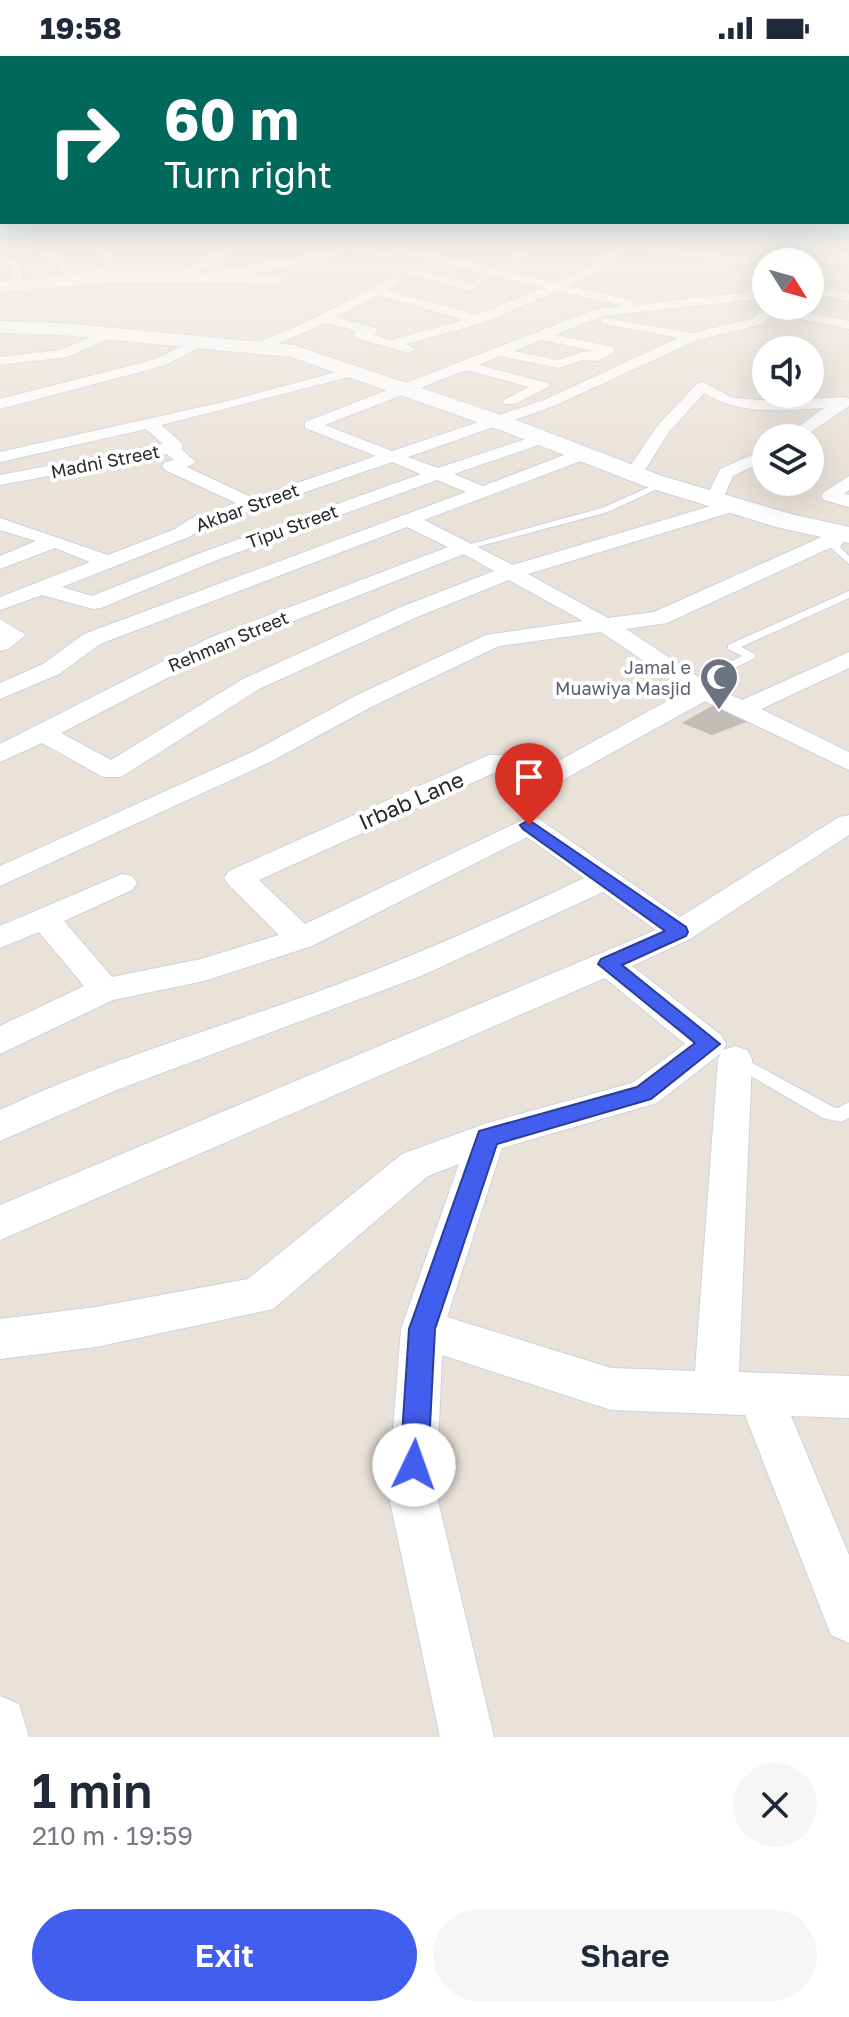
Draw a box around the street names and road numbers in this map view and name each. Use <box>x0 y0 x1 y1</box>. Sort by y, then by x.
street label: Madni Street <box>49 440 161 482</box>
street label: Akbar Street <box>192 478 302 536</box>
street label: Tipu Street <box>243 499 341 553</box>
street label: Rehman Street <box>165 606 291 676</box>
street label: Irbab Lane <box>354 765 468 835</box>

